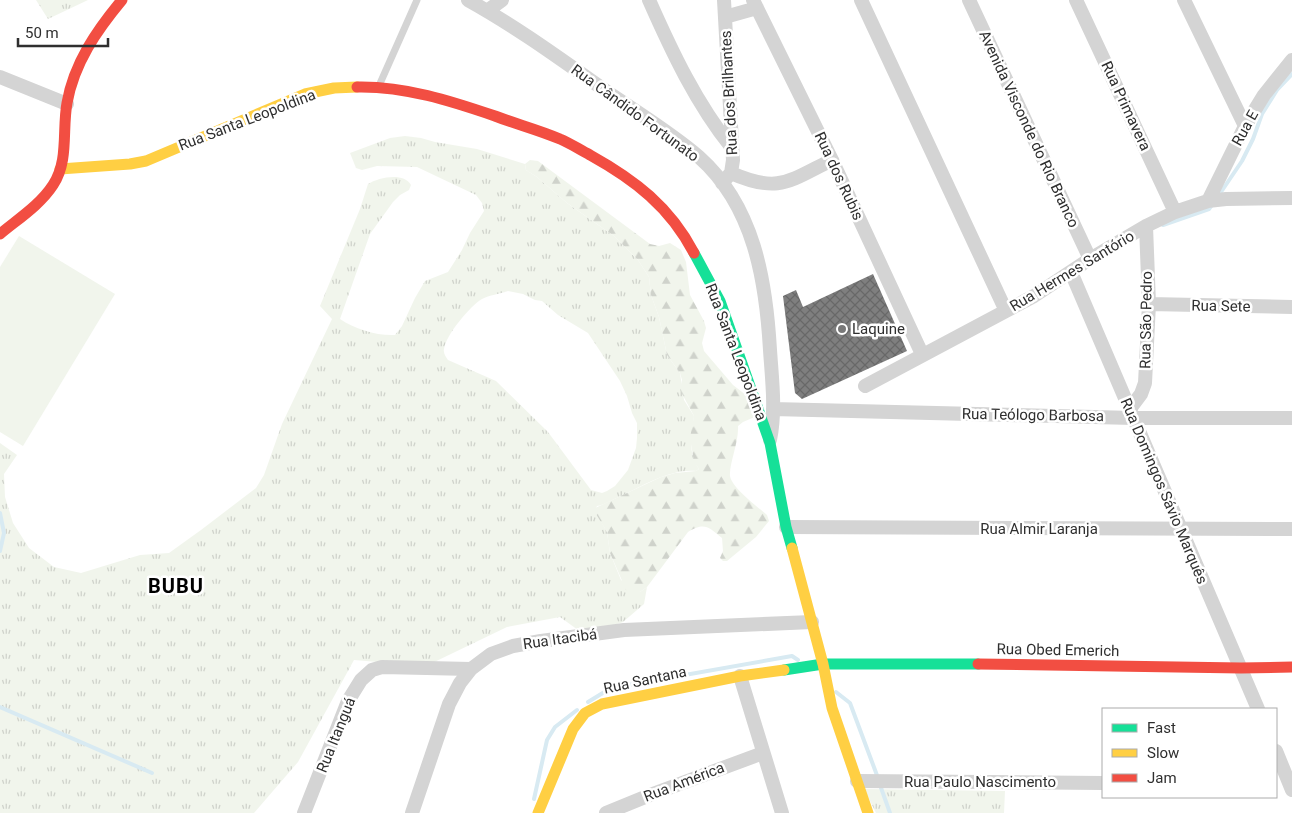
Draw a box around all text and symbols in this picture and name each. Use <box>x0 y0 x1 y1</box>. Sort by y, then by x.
scale bar <box>18 15 108 47</box>
text: 50 m <box>25 24 59 42</box>
street label: Avenida Visconde do Rio Branco <box>975 28 1083 230</box>
street label: Rua dos Brilhantes <box>717 30 741 156</box>
street label: Rua Primavera <box>1097 58 1155 154</box>
street label: Rua Cândido Fortunato <box>568 61 702 165</box>
street label: Rua Santa Leopoldina <box>176 86 318 154</box>
street label: Rua E <box>1228 107 1262 149</box>
street label: Rua dos Rubis <box>811 129 867 223</box>
street label: Rua Hermes Santório <box>1007 227 1137 315</box>
street label: Rua São Pedro <box>1136 271 1156 369</box>
street label: Rua Santa Leopoldina <box>702 281 770 423</box>
street label: Rua Sete <box>1191 296 1251 316</box>
place label: Laquine <box>852 320 905 338</box>
marker: Laquine <box>836 323 848 335</box>
street label: Rua Domingos Sávio Marquês <box>1117 395 1211 587</box>
street label: Rua Teólogo Barbosa <box>962 405 1104 425</box>
street label: Rua Almir Laranja <box>980 520 1098 538</box>
district label: BUBU <box>148 574 204 598</box>
street label: Rua Itacibá <box>522 625 598 653</box>
street label: Rua Obed Emerich <box>996 640 1120 660</box>
street label: Rua Santana <box>602 662 688 698</box>
street label: Rua Itanguá <box>313 695 359 775</box>
legend <box>1102 708 1277 798</box>
text: Fast <box>1147 719 1176 737</box>
text: Slow <box>1147 744 1179 762</box>
street label: Rua América <box>641 758 727 806</box>
text: Jam <box>1147 769 1177 787</box>
street label: Rua Paulo Nascimento <box>904 773 1056 791</box>

